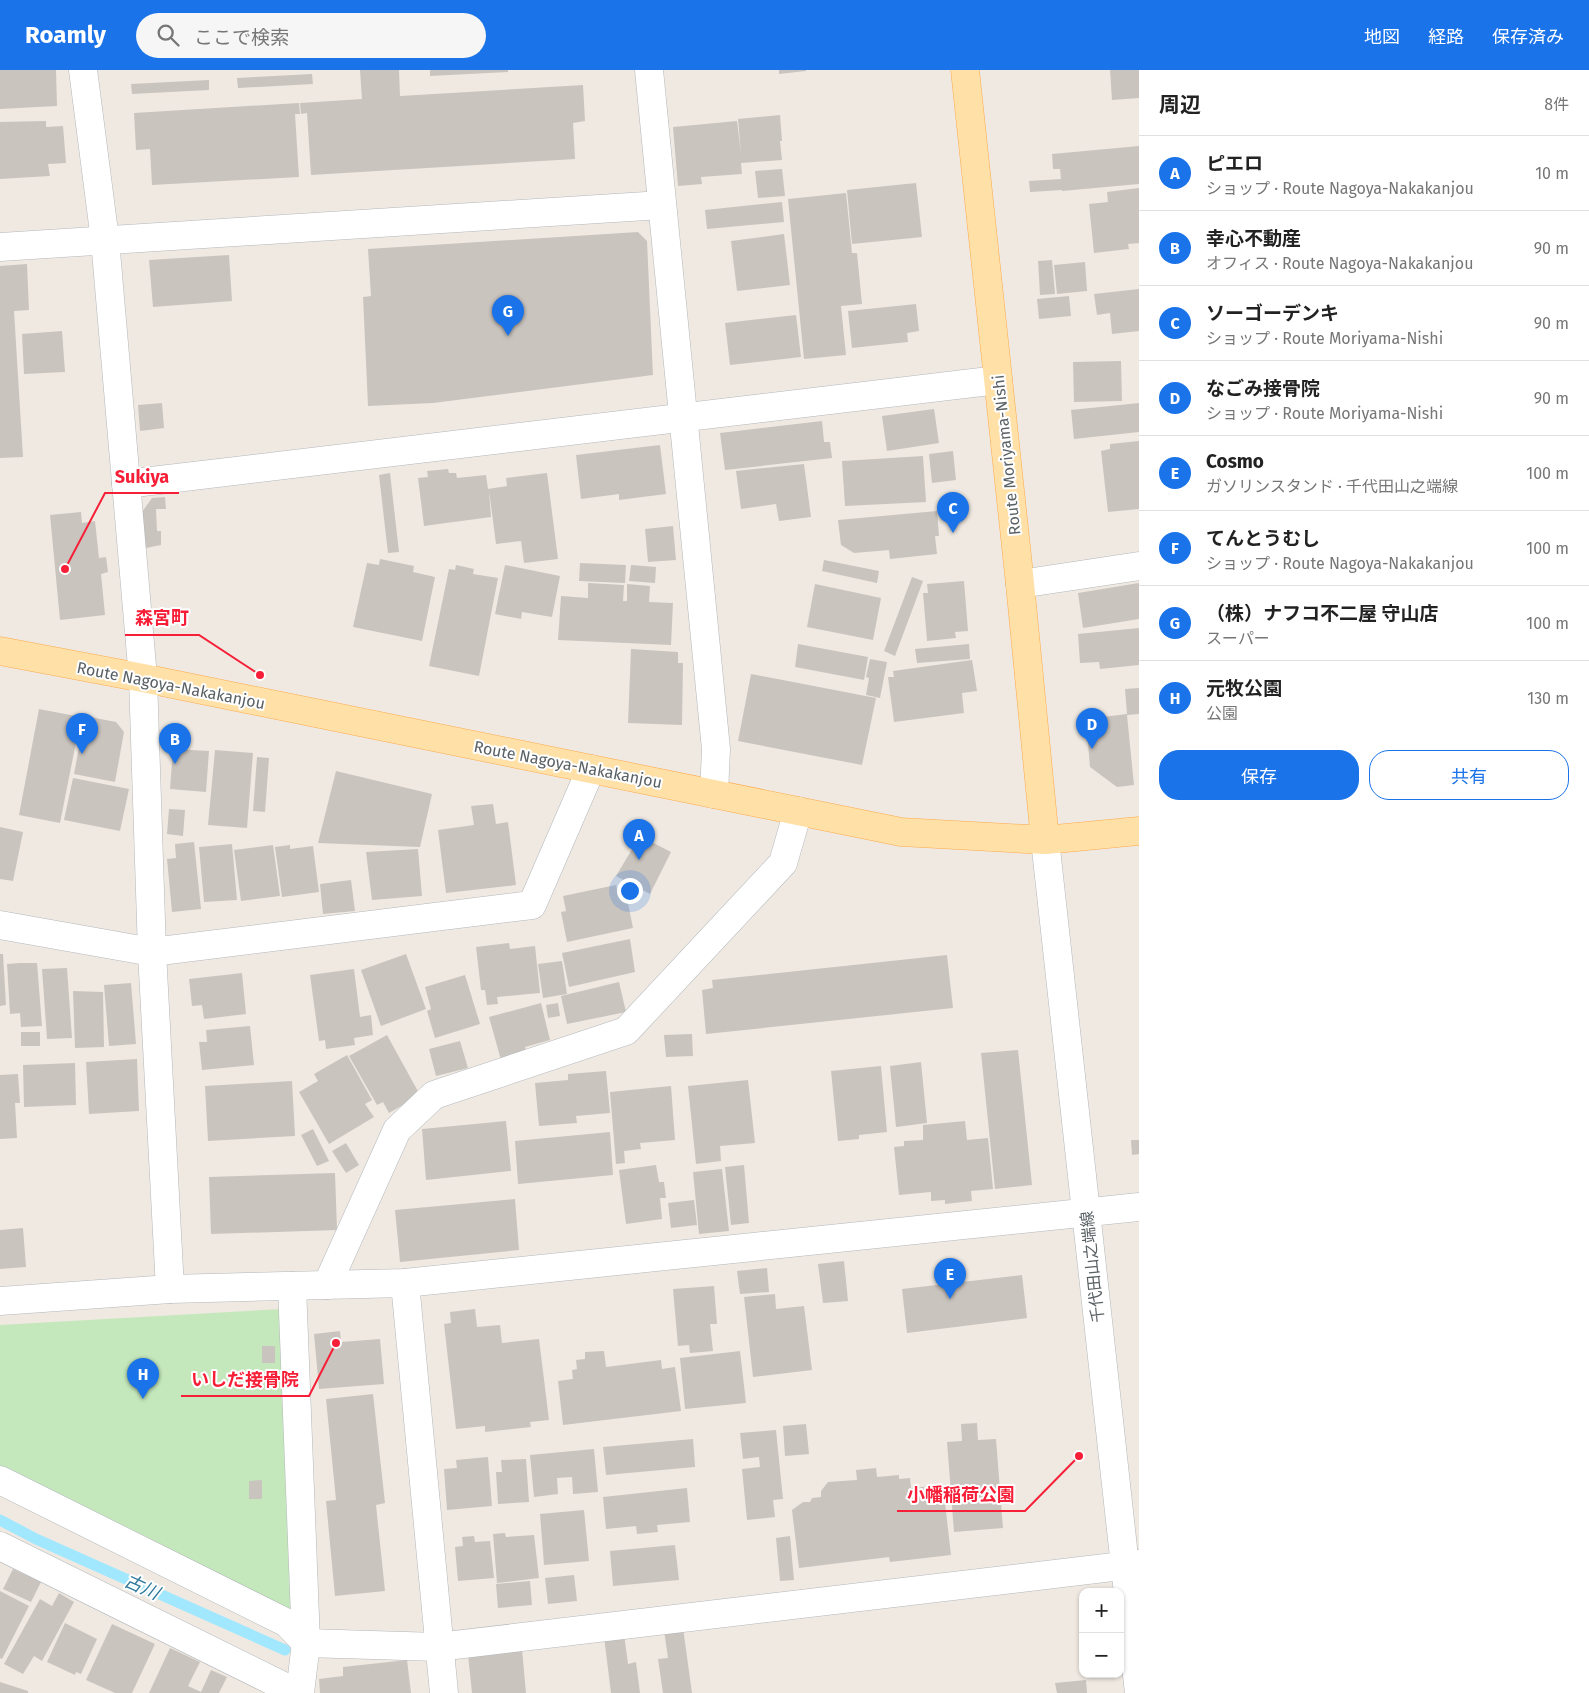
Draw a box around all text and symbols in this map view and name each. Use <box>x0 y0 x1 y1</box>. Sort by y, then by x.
search box <box>136 13 486 58</box>
text: Roamly <box>25 21 106 49</box>
icon: search <box>154 21 182 49</box>
text: ここで検索 <box>194 26 289 49</box>
text: 地図 <box>1364 26 1400 48</box>
text: 経路 <box>1428 26 1464 48</box>
text: 保存済み <box>1492 26 1564 48</box>
text: 周辺 <box>1159 92 1201 118</box>
text: 8件 <box>1544 95 1569 114</box>
text: ピエロ <box>1206 152 1263 175</box>
text: A <box>1170 164 1180 183</box>
text: 10 m <box>1535 164 1569 183</box>
text: ショップ · Route Nagoya-Nakakanjou <box>1206 179 1474 198</box>
text: 幸心不動産 <box>1206 227 1301 250</box>
text: B <box>1170 239 1180 258</box>
text: 90 m <box>1534 239 1569 258</box>
text: オフィス · Route Nagoya-Nakakanjou <box>1206 254 1473 273</box>
pin: G <box>492 295 524 336</box>
text: ソーゴーデンキ <box>1206 302 1339 325</box>
text: C <box>1170 314 1180 333</box>
text: 90 m <box>1534 314 1569 333</box>
text: ショップ · Route Moriyama-Nishi <box>1206 329 1443 348</box>
street label: Route Moriyama-Nishi <box>989 374 1024 536</box>
text: なごみ接骨院 <box>1206 377 1320 400</box>
text: D <box>1170 389 1180 408</box>
text: 90 m <box>1534 389 1569 408</box>
text: ショップ · Route Moriyama-Nishi <box>1206 404 1443 423</box>
text: Cosmo <box>1206 450 1264 473</box>
callout: Sukiya <box>105 460 179 493</box>
text: E <box>1171 464 1179 483</box>
text: 100 m <box>1526 464 1569 483</box>
text: Sukiya <box>115 466 169 488</box>
text: ガソリンスタンド · 千代田山之端線 <box>1206 477 1458 496</box>
pin: C <box>937 492 969 533</box>
text: てんとうむし <box>1206 527 1320 550</box>
text: F <box>1171 539 1179 558</box>
text: 100 m <box>1526 539 1569 558</box>
text: ショップ · Route Nagoya-Nakakanjou <box>1206 554 1474 573</box>
callout: 森宮町 <box>125 602 199 635</box>
text: （株）ナフコ不二屋 守山店 <box>1206 602 1439 625</box>
text: 森宮町 <box>135 607 189 629</box>
text: G <box>1170 614 1180 633</box>
text: 100 m <box>1526 614 1569 633</box>
text: スーパー <box>1206 629 1270 648</box>
street label: Route Nagoya-Nakakanjou <box>75 658 267 713</box>
text: 元牧公園 <box>1206 677 1282 700</box>
text: H <box>1170 689 1180 708</box>
text: 130 m <box>1527 689 1569 708</box>
text: 公園 <box>1206 704 1238 723</box>
pin: D <box>1076 708 1108 749</box>
pin: F <box>66 713 98 754</box>
pin: B <box>159 723 191 764</box>
street label: Route Nagoya-Nakakanjou <box>472 737 664 792</box>
button: 保存 <box>1159 750 1359 800</box>
button: 共有 <box>1369 750 1569 800</box>
pin: A <box>623 819 655 860</box>
your location <box>617 878 643 904</box>
street label: 千代田山之端線 <box>1077 1210 1108 1324</box>
pin: E <box>934 1258 966 1299</box>
pin: H <box>127 1358 159 1399</box>
callout: いしだ接骨院 <box>181 1363 309 1396</box>
text: いしだ接骨院 <box>191 1369 299 1391</box>
callout: 小幡稲荷公園 <box>897 1478 1025 1511</box>
text: 小幡稲荷公園 <box>907 1484 1015 1506</box>
water label: 古川 <box>121 1570 165 1605</box>
map controls <box>1079 1588 1124 1678</box>
button: + <box>1079 1588 1124 1633</box>
button: − <box>1079 1633 1124 1678</box>

